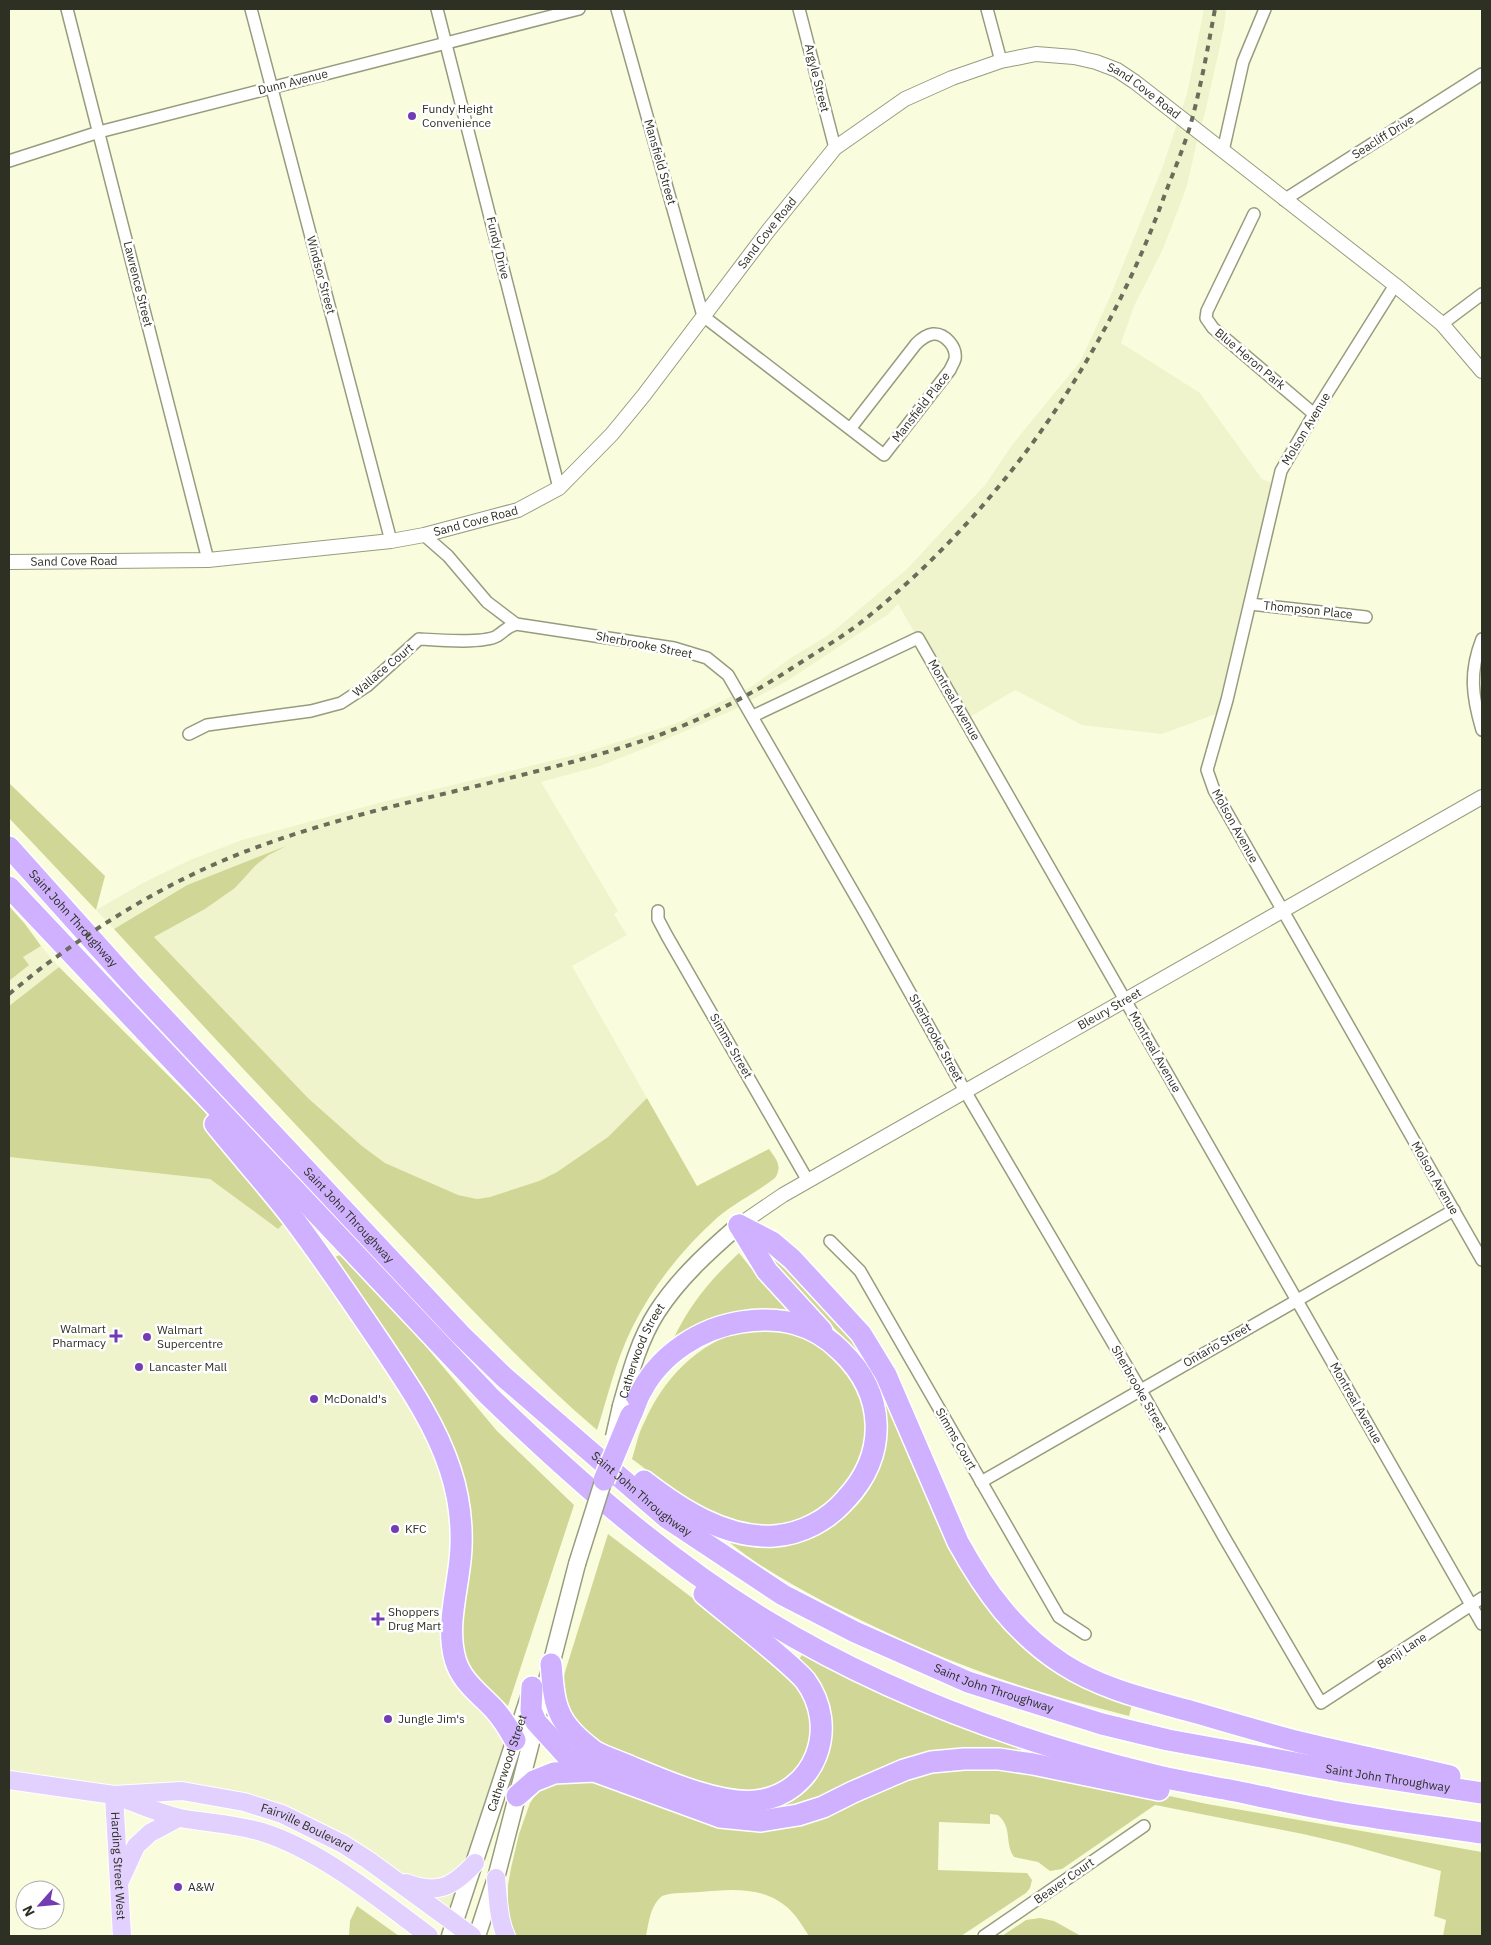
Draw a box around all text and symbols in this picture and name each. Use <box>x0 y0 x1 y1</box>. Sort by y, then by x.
street label: Argyle Street <box>802 42 833 114</box>
street label: Sand Cove Road <box>1105 59 1184 122</box>
street label: Dunn Avenue <box>256 66 330 97</box>
place label: Fundy Height Convenience <box>422 101 493 130</box>
marker: Fundy Height Convenience <box>406 110 418 122</box>
street label: Seacliff Drive <box>1349 111 1417 162</box>
street label: Mansfield Street <box>641 117 680 206</box>
street label: Sand Cove Road <box>734 194 799 272</box>
street label: Fundy Drive <box>484 215 514 281</box>
street label: Windsor Street <box>304 234 339 316</box>
street label: Lawrence Street <box>121 240 156 328</box>
street label: Blue Heron Park <box>1212 325 1289 393</box>
street label: Mansfield Place <box>889 368 953 445</box>
street label: Molson Avenue <box>1278 389 1333 468</box>
street label: Sand Cove Road <box>432 502 520 539</box>
street label: Sand Cove Road <box>30 553 118 569</box>
street label: Thompson Place <box>1263 597 1354 622</box>
street label: Sherbrooke Street <box>595 628 694 661</box>
street label: Wallace Court <box>349 640 416 699</box>
street label: Montreal Avenue <box>925 657 984 743</box>
street label: Molson Avenue <box>1209 786 1262 866</box>
street label: Saint John Throughway <box>26 866 121 970</box>
street label: Bleury Street <box>1075 985 1144 1033</box>
street label: Sherbrooke Street <box>906 991 967 1084</box>
street label: Montreal Avenue <box>1126 1009 1185 1095</box>
street label: Simms Street <box>707 1011 756 1081</box>
street label: Molson Avenue <box>1408 1138 1463 1217</box>
street label: Saint John Throughway <box>301 1164 398 1266</box>
street label: Catherwood Street <box>616 1300 668 1400</box>
street label: Ontario Street <box>1180 1319 1253 1370</box>
place label: Walmart Pharmacy <box>52 1321 106 1350</box>
place label: Walmart Supercentre <box>157 1322 224 1351</box>
marker: Walmart Pharmacy <box>110 1330 122 1342</box>
marker: Walmart Supercentre <box>141 1331 153 1343</box>
street label: Sherbrooke Street <box>1108 1343 1170 1435</box>
place label: Lancaster Mall <box>149 1359 227 1374</box>
street label: Montreal Avenue <box>1327 1360 1386 1446</box>
marker: Lancaster Mall <box>133 1361 145 1373</box>
place label: McDonald's <box>324 1391 387 1406</box>
marker: McDonald's <box>308 1393 320 1405</box>
street label: Simms Court <box>933 1405 980 1472</box>
street label: Saint John Throughway <box>588 1448 695 1539</box>
place label: KFC <box>405 1521 427 1536</box>
marker: KFC <box>389 1523 401 1535</box>
place label: Shoppers Drug Mart <box>388 1604 441 1633</box>
marker: Shoppers Drug Mart <box>372 1613 384 1625</box>
street label: Benji Lane <box>1374 1629 1430 1672</box>
street label: Saint John Throughway <box>932 1660 1056 1715</box>
place label: Jungle Jim's <box>398 1711 465 1726</box>
marker: Jungle Jim's <box>382 1713 394 1725</box>
street label: Catherwood Street <box>484 1713 530 1814</box>
street label: Saint John Throughway <box>1324 1761 1451 1795</box>
street label: Fairville Boulevard <box>259 1800 356 1855</box>
street label: Harding Street West <box>108 1811 129 1920</box>
street label: Beaver Court <box>1031 1854 1097 1907</box>
place label: A&W <box>188 1879 215 1894</box>
north arrow <box>15 1880 65 1930</box>
marker: A&W <box>172 1881 184 1893</box>
text: N <box>18 1902 39 1920</box>

